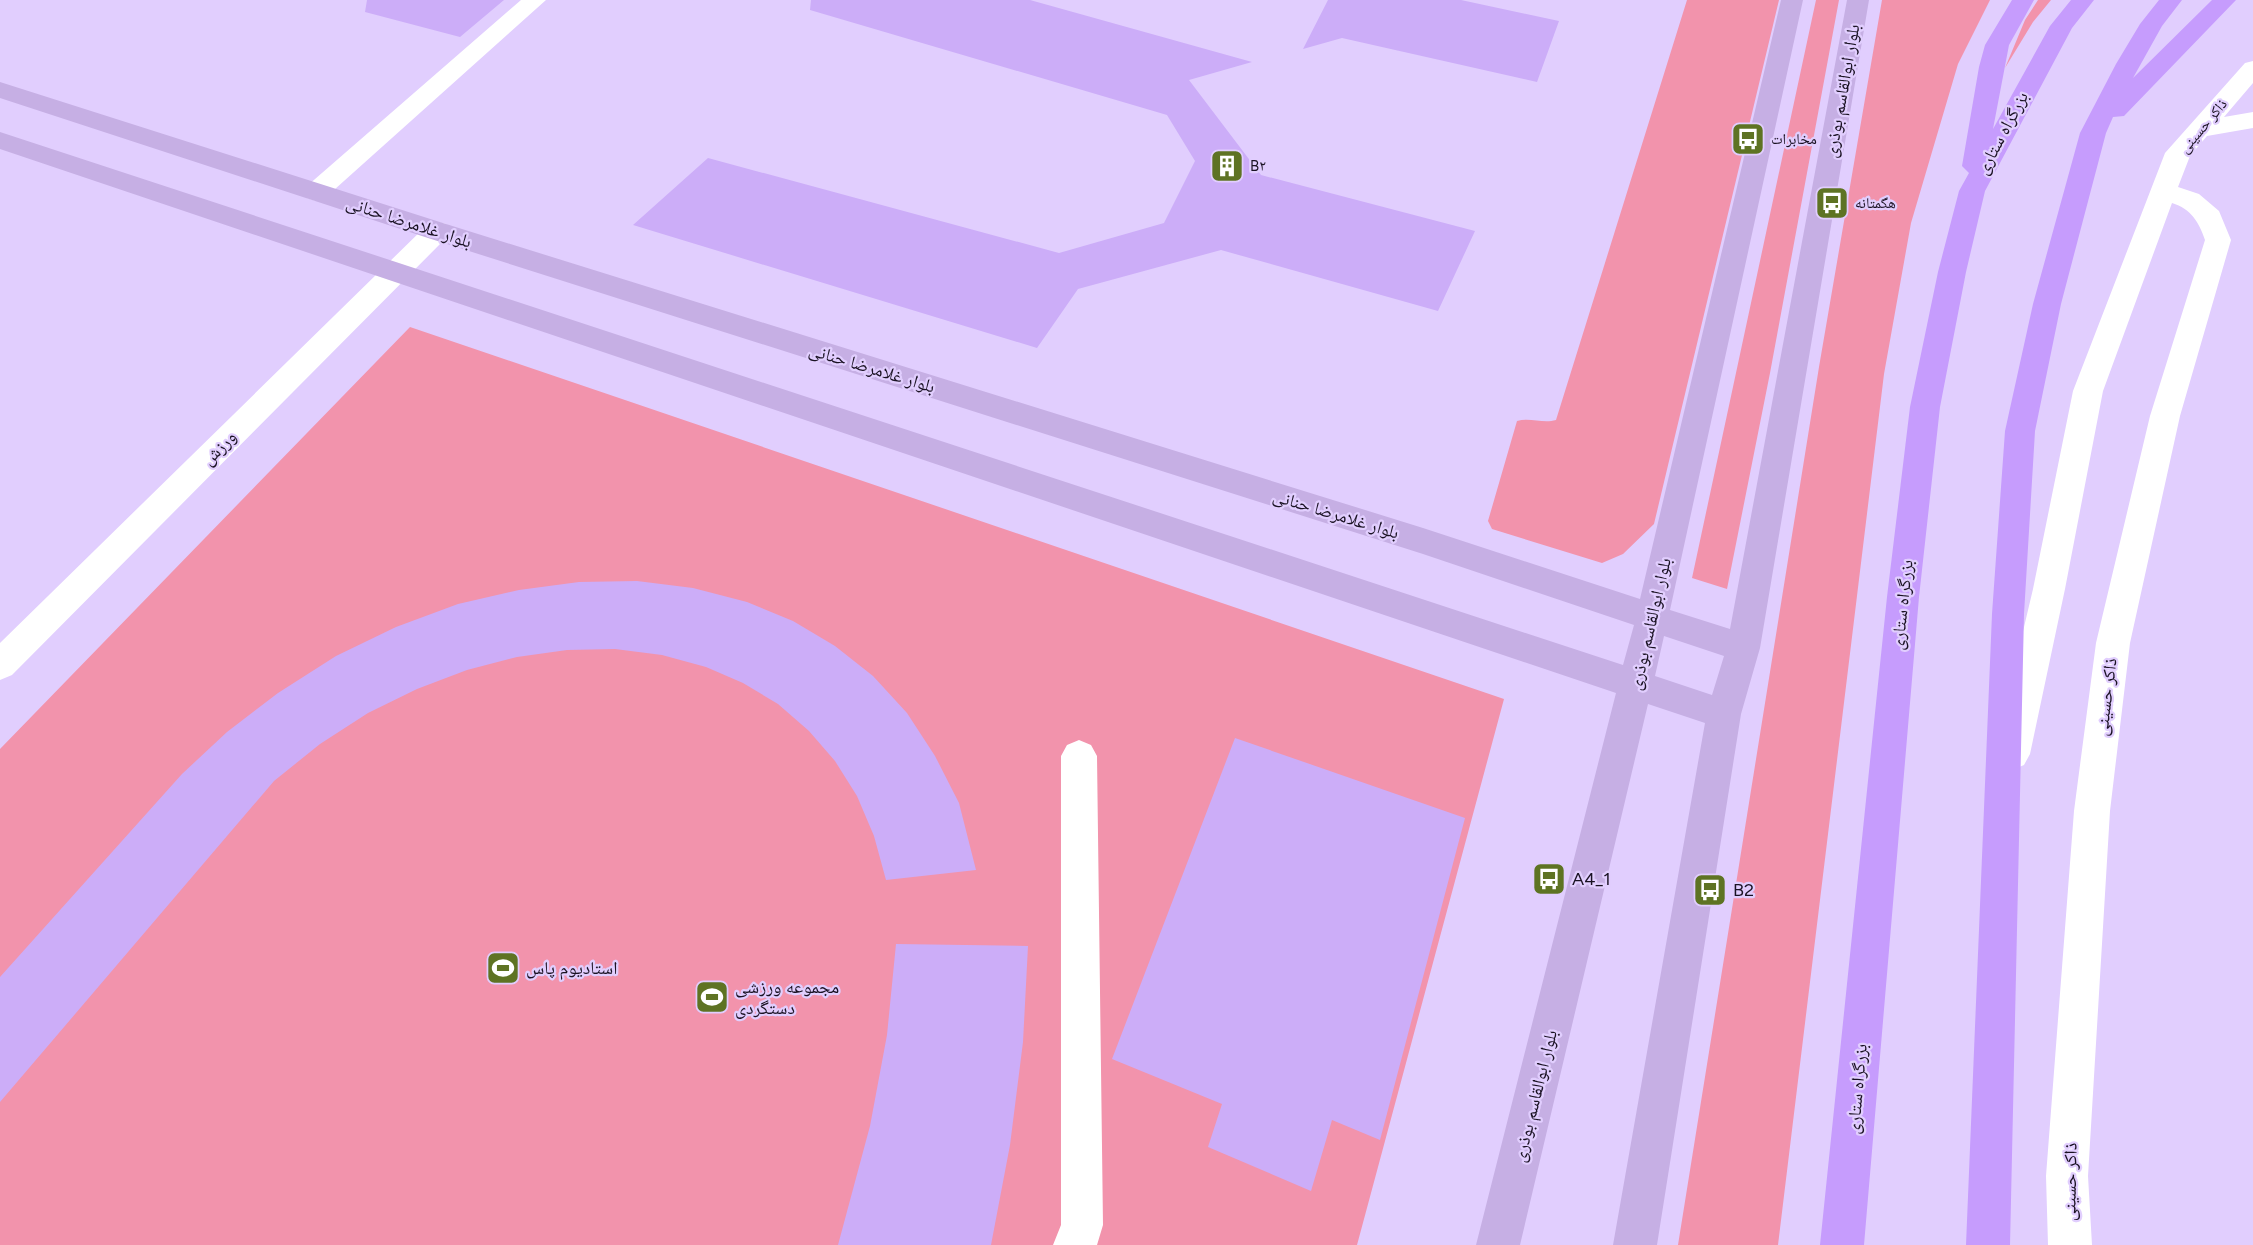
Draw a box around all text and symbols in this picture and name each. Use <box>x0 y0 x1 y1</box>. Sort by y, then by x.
street label: بلوار ابوالقاسم بوذری <box>1819 22 1866 160</box>
street label: بزرگراه ستاری <box>1971 88 2033 178</box>
street label: ذاکر حسینی <box>2175 95 2232 157</box>
bus stop icon: مخابرات <box>1730 121 1766 157</box>
place label: مخابرات <box>1771 130 1817 148</box>
building icon: B۲ <box>1209 148 1245 184</box>
place label: B۲ <box>1250 157 1266 175</box>
bus stop icon: هگمتانه <box>1814 185 1850 221</box>
street label: بلوار غلامرضا حنانی <box>343 191 475 253</box>
place label: هگمتانه <box>1855 194 1896 212</box>
street label: بلوار غلامرضا حنانی <box>806 338 938 398</box>
street label: ورزش <box>197 426 241 470</box>
street label: بلوار غلامرضا حنانی <box>1270 484 1402 544</box>
street label: بلوار ابوالقاسم بوذری <box>1624 555 1677 693</box>
street label: بزرگراه ستاری <box>1886 559 1918 651</box>
street label: ذاکر حسینی <box>2090 657 2122 737</box>
bus stop icon: A4_1 <box>1531 861 1567 897</box>
place label: A4_1 <box>1572 868 1611 890</box>
bus stop icon: B2 <box>1692 872 1728 908</box>
place label: B2 <box>1733 879 1754 901</box>
sports icon: استادیوم پاس <box>485 950 521 986</box>
place label: استادیوم پاس <box>526 957 617 980</box>
place label: مجموعه ورزشی دستگردی <box>735 976 839 1019</box>
sports icon: مجموعه ورزشی دستگردی <box>694 979 730 1015</box>
street label: بلوار ابوالقاسم بوذری <box>1508 1028 1563 1165</box>
street label: بزرگراه ستاری <box>1842 1043 1872 1135</box>
street label: ذاکر حسینی <box>2058 1143 2082 1221</box>

